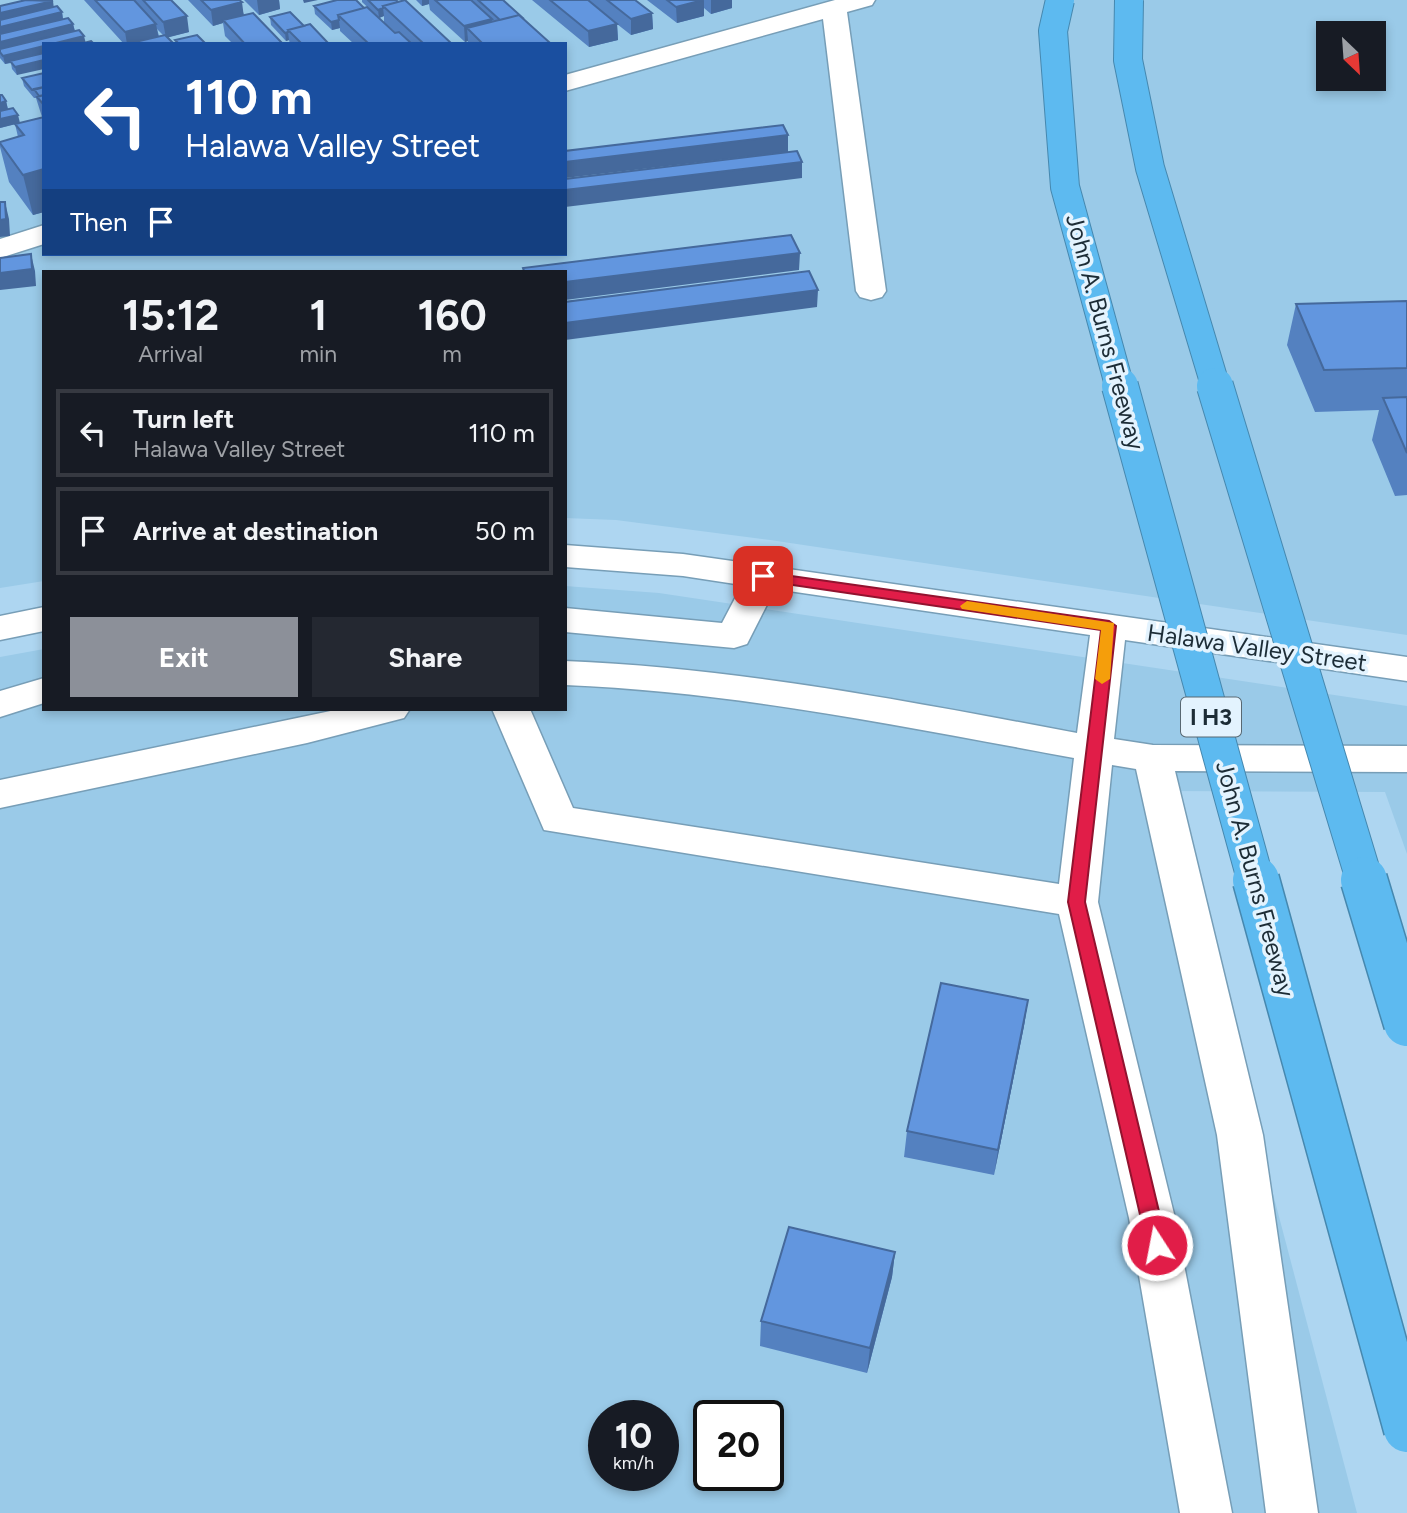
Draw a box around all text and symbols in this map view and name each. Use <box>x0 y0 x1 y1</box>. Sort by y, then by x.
north arrow <box>1316 21 1386 91</box>
map controls <box>1316 21 1386 91</box>
text: 110 m <box>185 67 313 126</box>
icon: left <box>70 70 161 161</box>
text: Halawa Valley Street <box>185 127 480 165</box>
icon: arrive <box>142 203 180 241</box>
text: Then <box>70 206 128 238</box>
street label: John A. Burns Freeway <box>1060 211 1151 453</box>
text: 15:12 <box>122 290 219 341</box>
text: 1 <box>309 290 327 341</box>
text: 160 <box>417 290 487 341</box>
text: Arrival <box>138 340 203 368</box>
text: min <box>299 340 337 368</box>
text: m <box>442 340 462 368</box>
text: Turn left <box>133 403 234 435</box>
icon: left <box>74 414 112 452</box>
text: 110 m <box>468 417 535 449</box>
text: Halawa Valley Street <box>133 435 345 463</box>
icon: arrive <box>74 512 112 550</box>
text: Arrive at destination <box>133 515 378 547</box>
text: 50 m <box>475 515 535 547</box>
pin <box>733 546 793 606</box>
icon: arrive <box>744 557 782 595</box>
button: Exit <box>70 617 298 697</box>
button: Share <box>312 617 539 697</box>
street label: Halawa Valley Street <box>1145 618 1369 677</box>
road number: I H3 <box>1181 698 1241 736</box>
street label: John A. Burns Freeway <box>1210 758 1301 1000</box>
position arrow <box>1120 1208 1194 1282</box>
speed limit sign: 20 <box>693 1400 784 1491</box>
text: 10 <box>615 1415 652 1457</box>
text: km/h <box>613 1452 654 1474</box>

